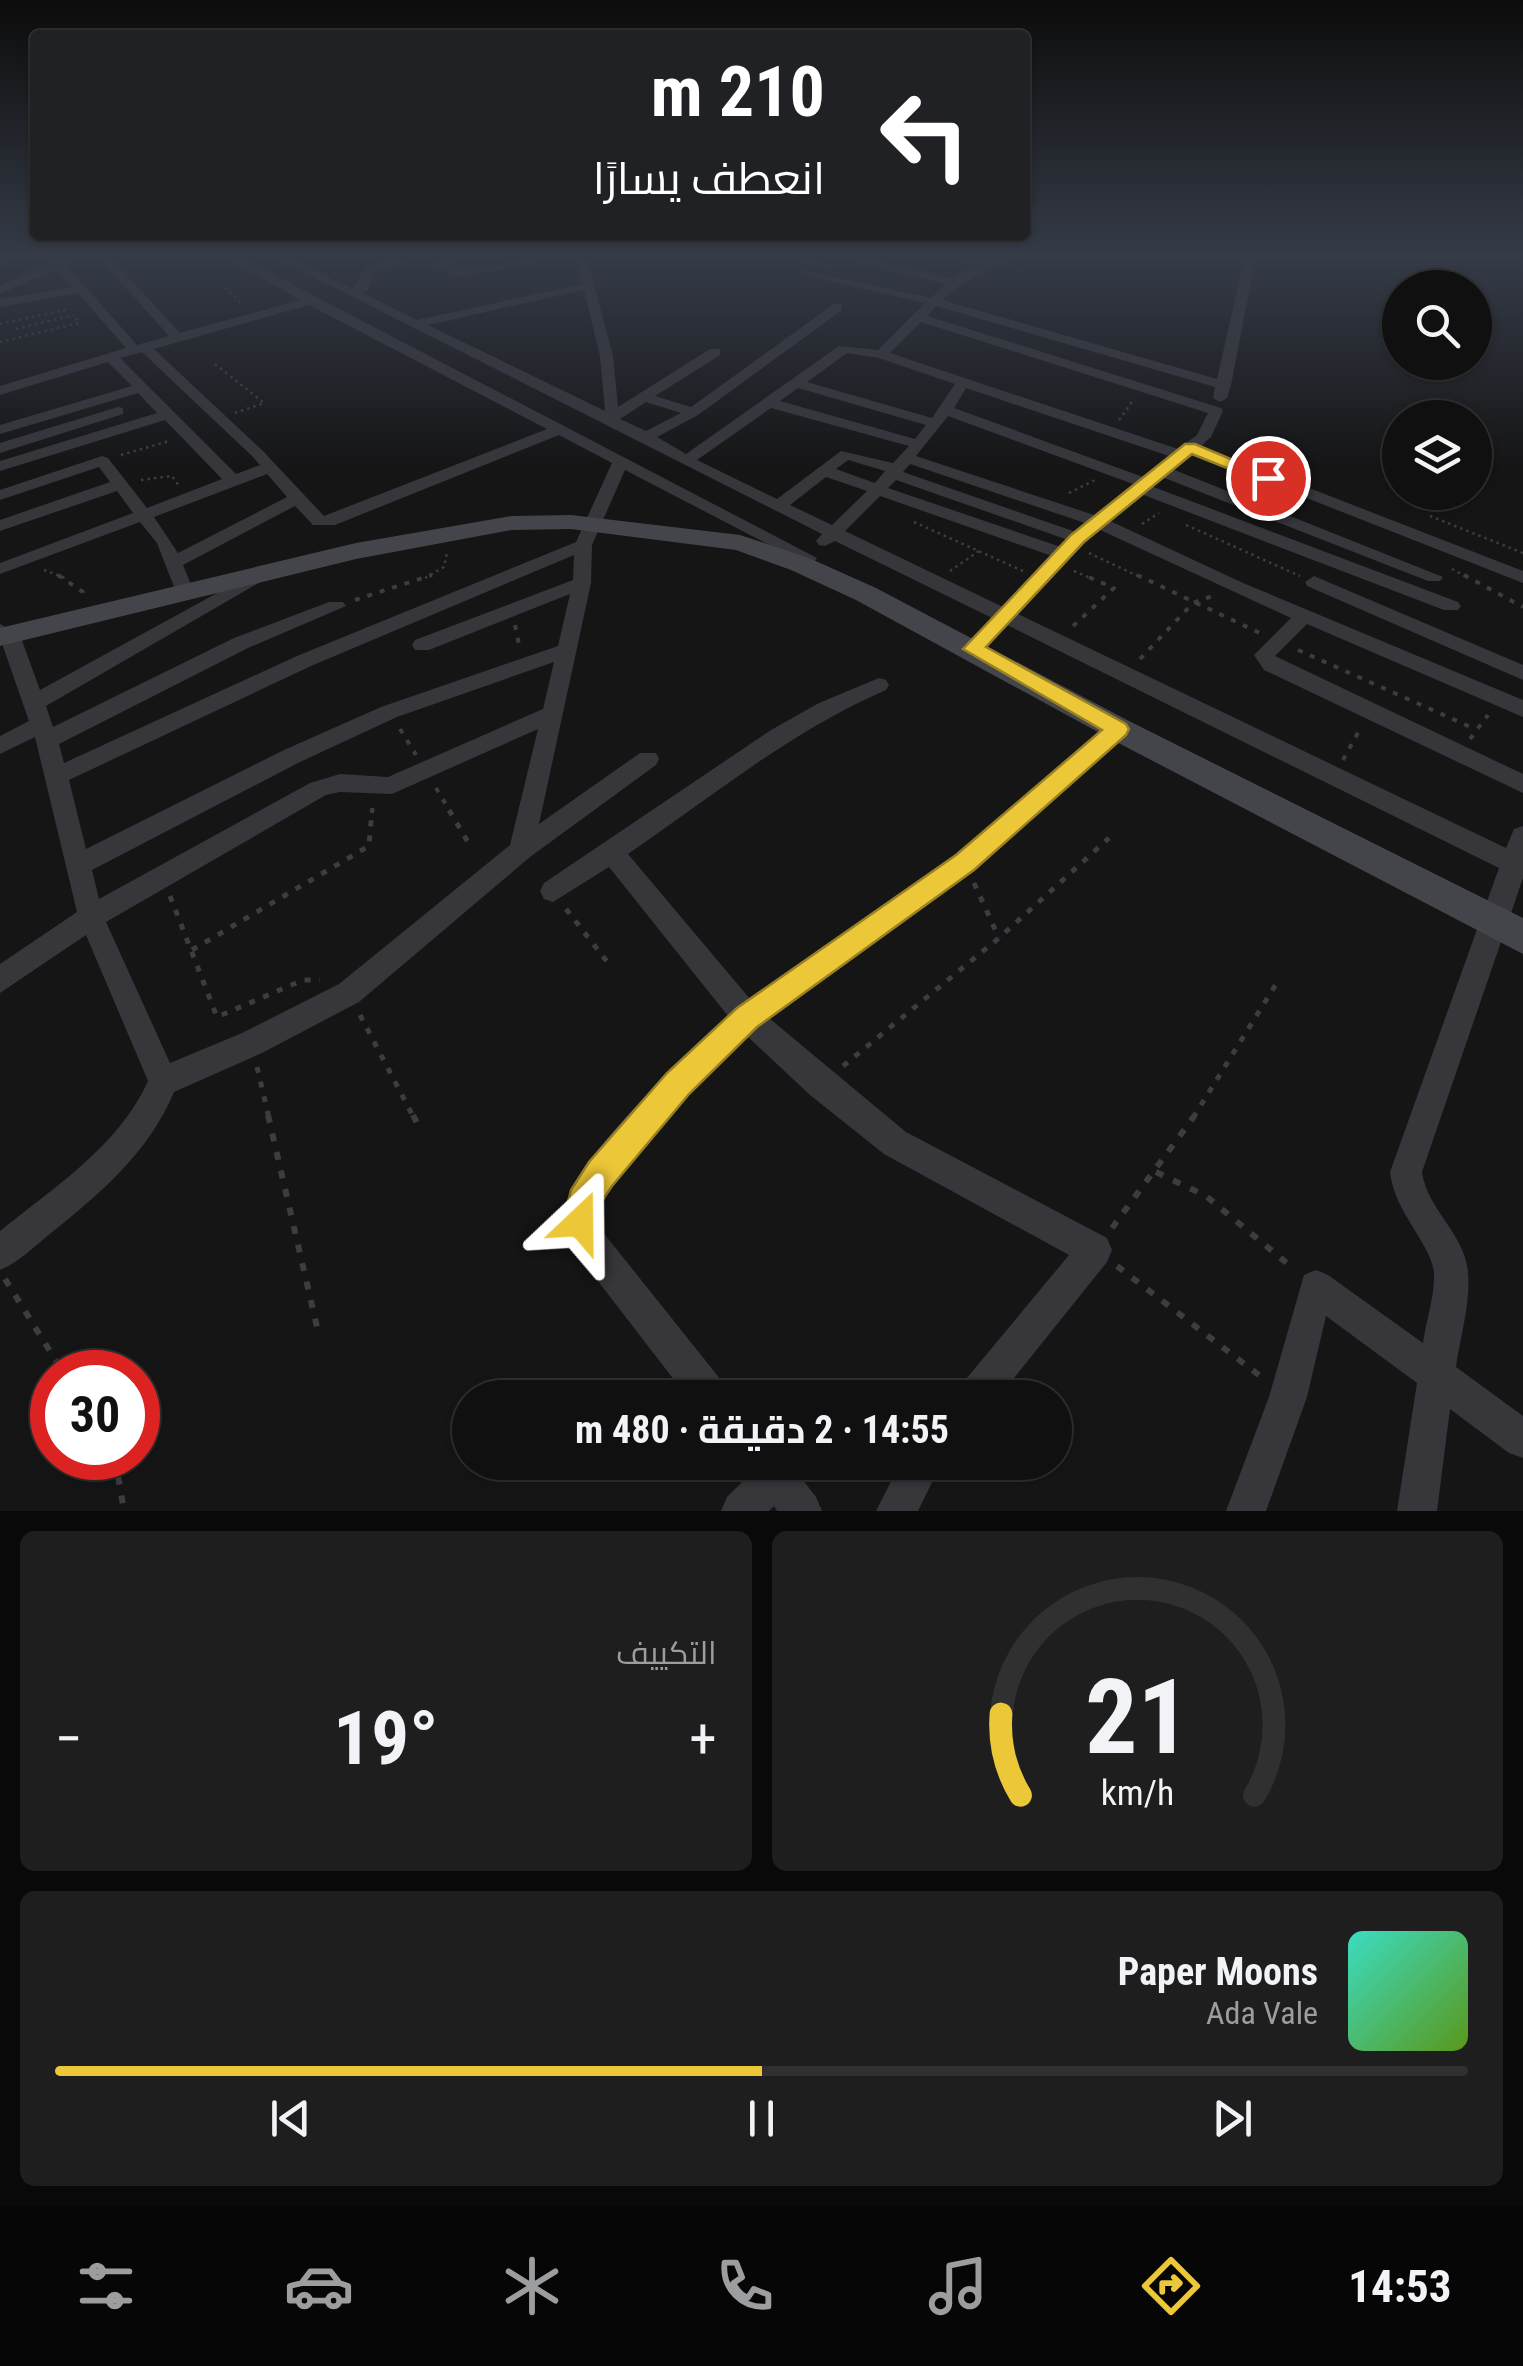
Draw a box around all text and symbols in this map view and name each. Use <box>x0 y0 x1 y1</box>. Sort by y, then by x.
text: 210 m <box>651 51 825 133</box>
icon: left <box>860 70 990 200</box>
text: انعطف يسارًا <box>593 152 825 205</box>
map controls <box>1382 270 1492 510</box>
button: search <box>1382 270 1492 380</box>
button: layers <box>1382 400 1492 510</box>
pin <box>1226 436 1311 521</box>
icon: arrive <box>1241 451 1296 506</box>
position arrow <box>528 1170 632 1274</box>
speed limit sign: 30 <box>30 1350 160 1480</box>
text: 14:55 · 2 دقيقة · 480 m <box>575 1408 949 1452</box>
text: التكييف <box>616 1634 717 1672</box>
text: 21 <box>1085 1657 1190 1778</box>
text: 19° <box>333 1694 438 1782</box>
text: − <box>55 1707 83 1771</box>
text: + <box>689 1707 717 1771</box>
text: km/h <box>1100 1772 1174 1814</box>
text: Paper Moons <box>1118 1950 1318 1994</box>
text: Ada Vale <box>1206 1994 1318 2032</box>
icon: previous <box>263 2091 318 2146</box>
icon: pause <box>734 2091 789 2146</box>
icon: next <box>1205 2091 1260 2146</box>
icon: filters <box>71 2251 141 2321</box>
icon: car <box>284 2251 354 2321</box>
icon: climate <box>497 2251 567 2321</box>
icon: phone <box>710 2251 780 2321</box>
icon: music <box>923 2251 993 2321</box>
icon: directions <box>1136 2251 1206 2321</box>
text: 14:53 <box>1348 2260 1452 2313</box>

